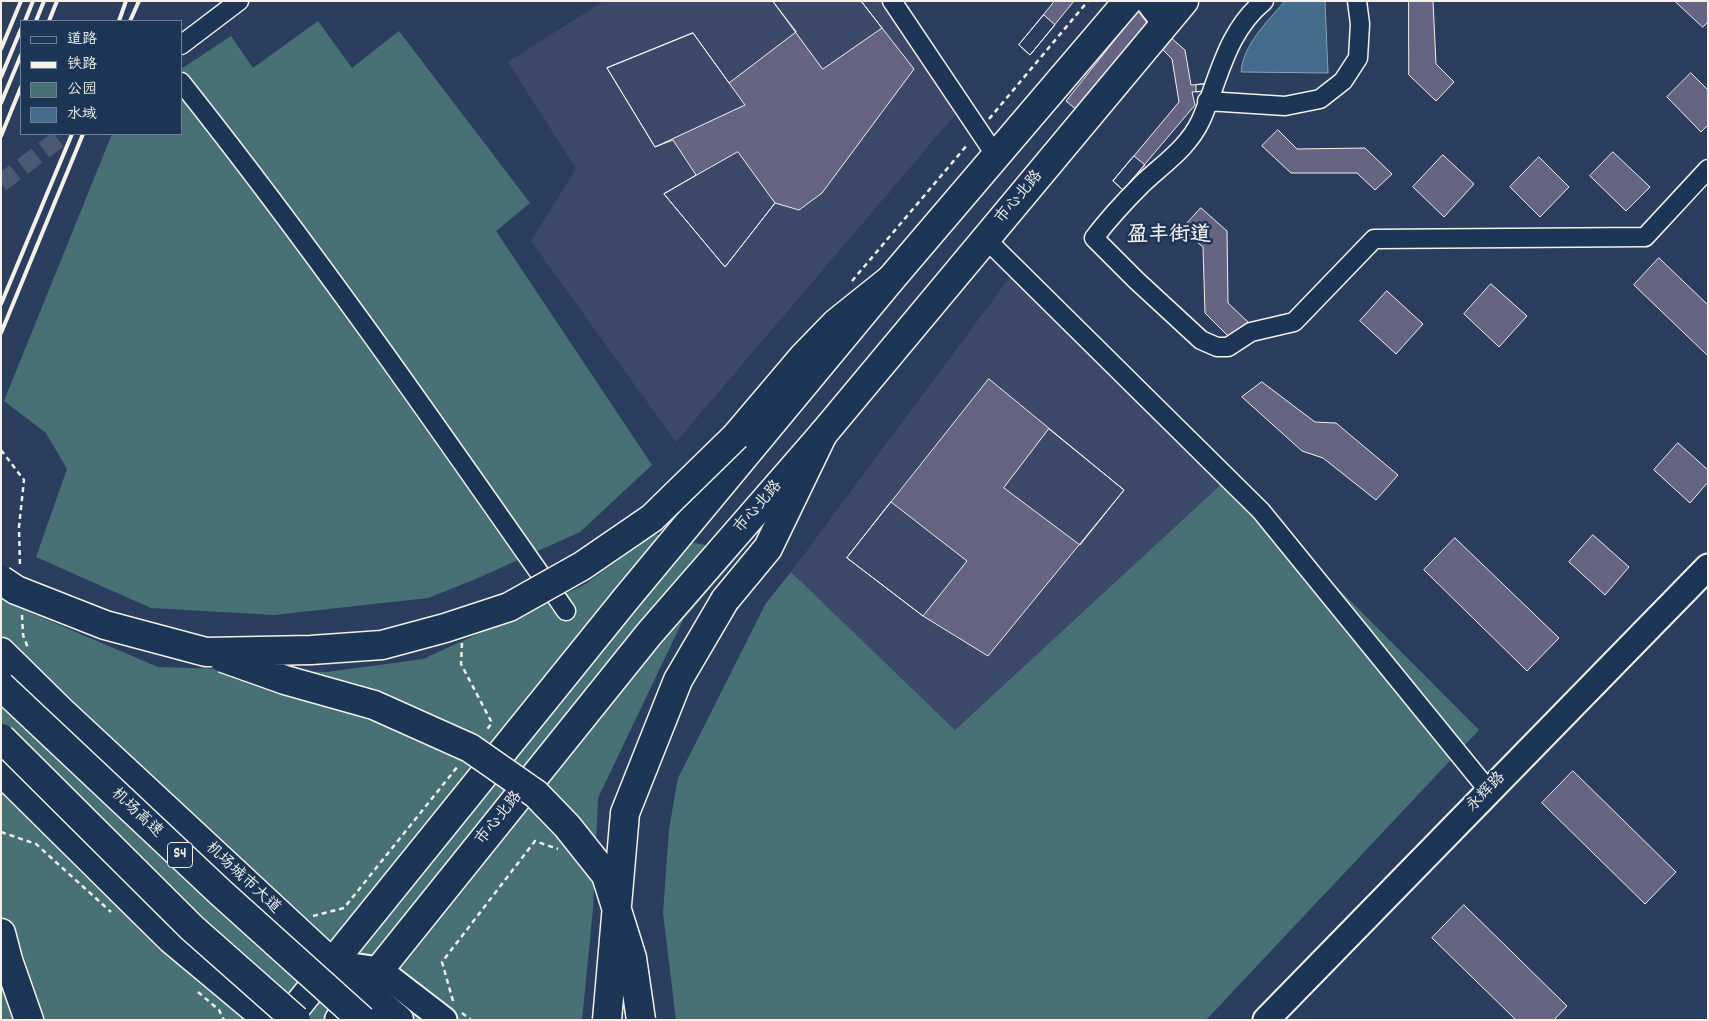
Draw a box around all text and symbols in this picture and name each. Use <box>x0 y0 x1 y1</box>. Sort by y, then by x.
legend <box>20 20 182 135</box>
text: 道路 <box>67 29 97 51</box>
text: 铁路 <box>67 54 97 76</box>
text: 公园 <box>67 79 97 101</box>
text: 水域 <box>67 104 97 126</box>
street label: 市心北路 <box>992 167 1048 229</box>
district label: 盈丰街道 <box>1127 224 1211 250</box>
street label: 市心北路 <box>731 478 787 538</box>
street label: 永辉路 <box>1463 769 1511 817</box>
street label: 机场高速 <box>106 785 166 843</box>
street label: 市心北路 <box>472 788 528 850</box>
street label: 机场城市大道 <box>200 839 284 919</box>
road number: S4 <box>168 842 192 868</box>

